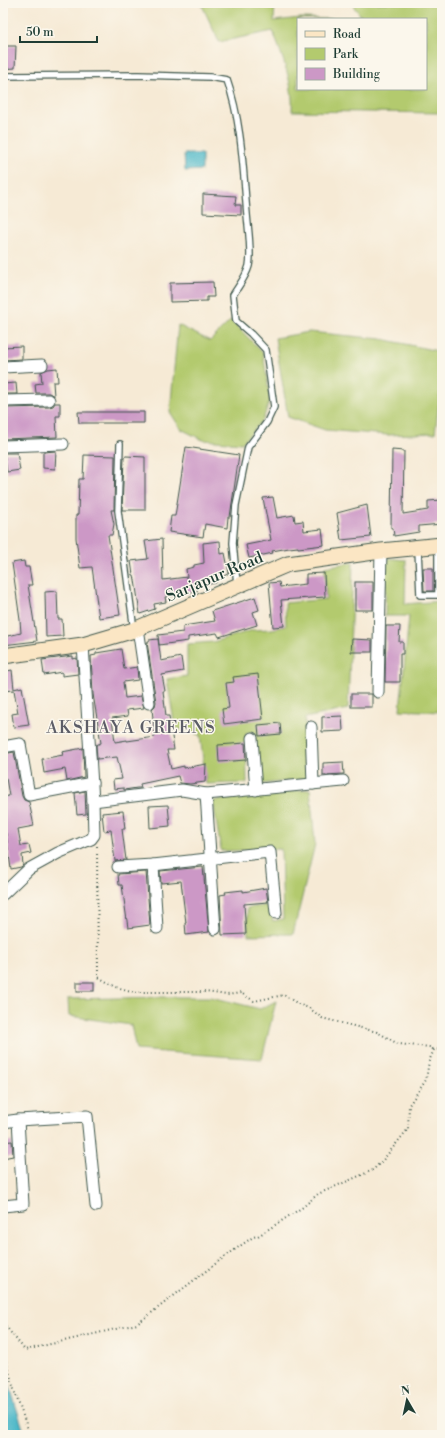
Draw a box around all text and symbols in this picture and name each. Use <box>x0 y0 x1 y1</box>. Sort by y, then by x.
scale bar <box>20 18 97 44</box>
legend <box>297 18 427 90</box>
text: 50 m <box>26 25 54 40</box>
text: Road <box>333 27 361 42</box>
text: Park <box>333 47 359 62</box>
text: Building <box>332 67 381 82</box>
street label: Sarjapur Road <box>163 547 266 606</box>
district label: AKSHAYA GREENS <box>45 717 216 739</box>
north arrow <box>387 1380 427 1420</box>
text: N <box>400 1383 411 1399</box>

